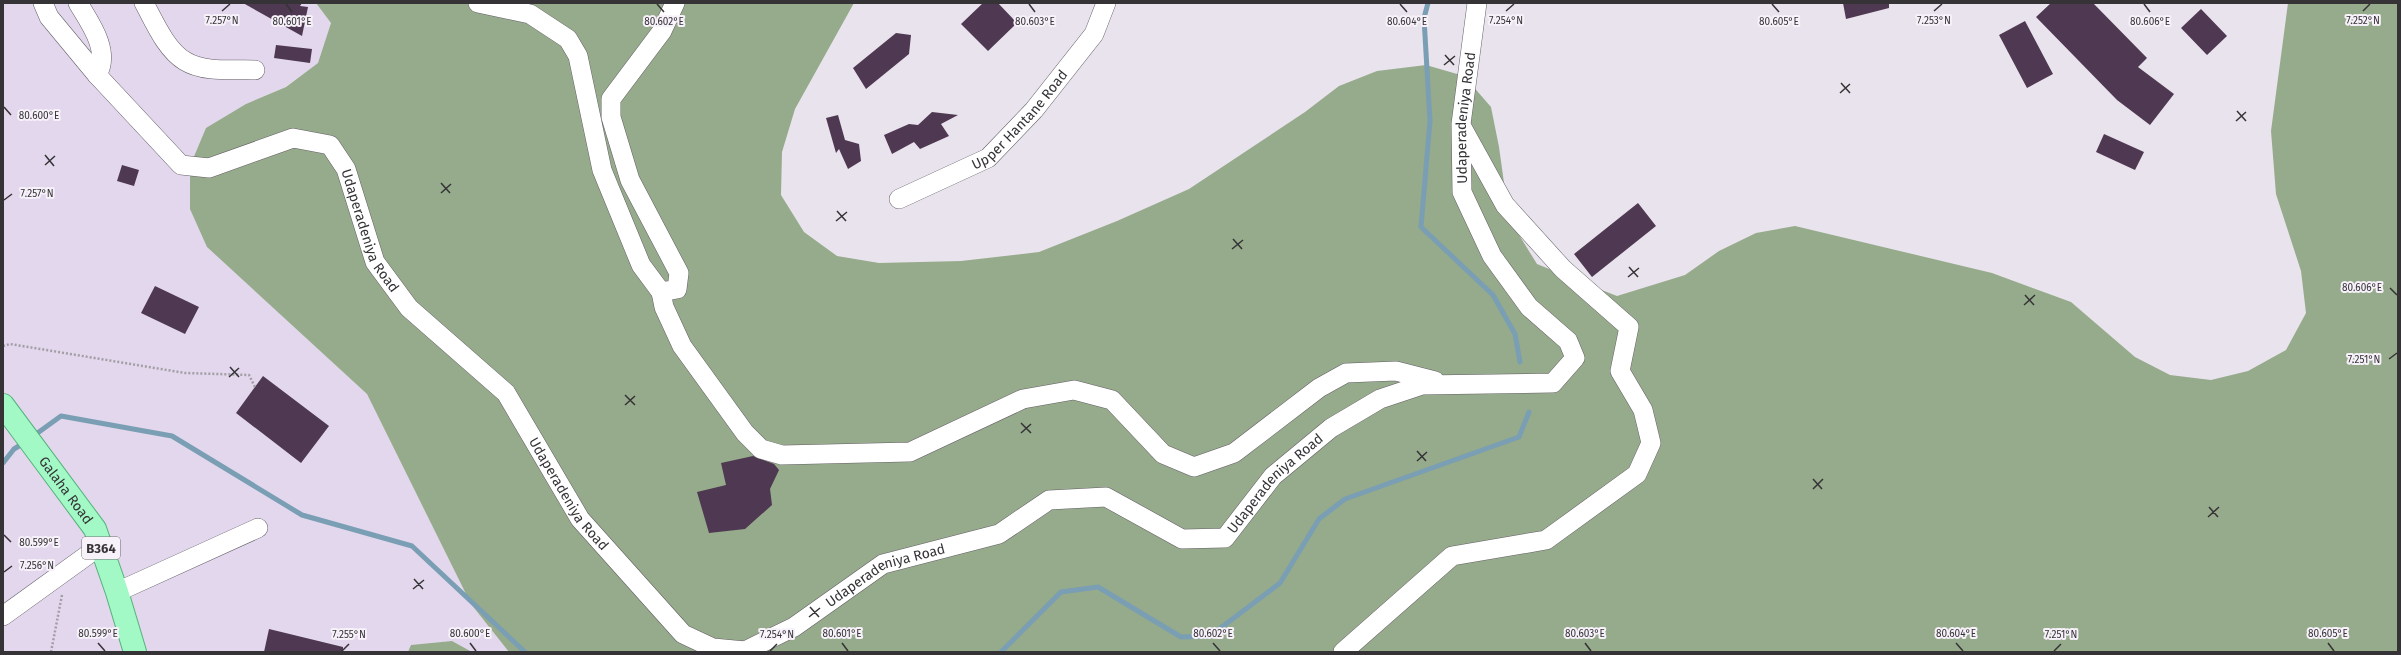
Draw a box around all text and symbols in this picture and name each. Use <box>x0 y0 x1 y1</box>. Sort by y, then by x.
text: 7.257°N <box>205 15 239 27</box>
text: 7.254°N <box>1489 15 1523 27</box>
text: 7.253°N <box>1917 15 1951 27</box>
text: 7.252°N <box>2346 15 2380 27</box>
text: 80.601°E <box>273 16 311 28</box>
text: 80.602°E <box>644 16 684 28</box>
text: 80.603°E <box>1015 16 1055 28</box>
text: 80.604°E <box>1387 16 1427 28</box>
text: 80.605°E <box>1759 16 1799 28</box>
text: 80.606°E <box>2130 16 2170 28</box>
street label: Udaperadeniya Road <box>1453 51 1479 184</box>
street label: Upper Hantane Road <box>969 67 1071 173</box>
text: 80.600°E <box>19 110 59 122</box>
street label: Udaperadeniya Road <box>338 167 402 296</box>
text: 7.257°N <box>20 188 54 200</box>
text: 80.606°E <box>2342 282 2382 294</box>
text: 7.251°N <box>2348 354 2380 366</box>
street label: Udaperadeniya Road <box>1224 430 1327 537</box>
street label: Udaperadeniya Road <box>525 434 612 554</box>
street label: Galaha Road <box>35 453 96 528</box>
text: 80.599°E <box>19 537 59 549</box>
road number: B364 <box>82 537 120 559</box>
street label: Udaperadeniya Road <box>822 540 947 611</box>
text: 7.256°N <box>20 560 54 572</box>
text: 80.599°E <box>78 628 118 640</box>
text: 80.600°E <box>450 628 490 640</box>
text: 80.601°E <box>823 628 861 640</box>
text: 80.602°E <box>1193 628 1233 640</box>
text: 80.603°E <box>1565 628 1605 640</box>
text: 80.604°E <box>1936 628 1976 640</box>
text: 80.605°E <box>2308 628 2348 640</box>
text: 7.255°N <box>332 629 366 641</box>
text: 7.254°N <box>760 629 794 641</box>
text: 7.251°N <box>2045 629 2077 641</box>

